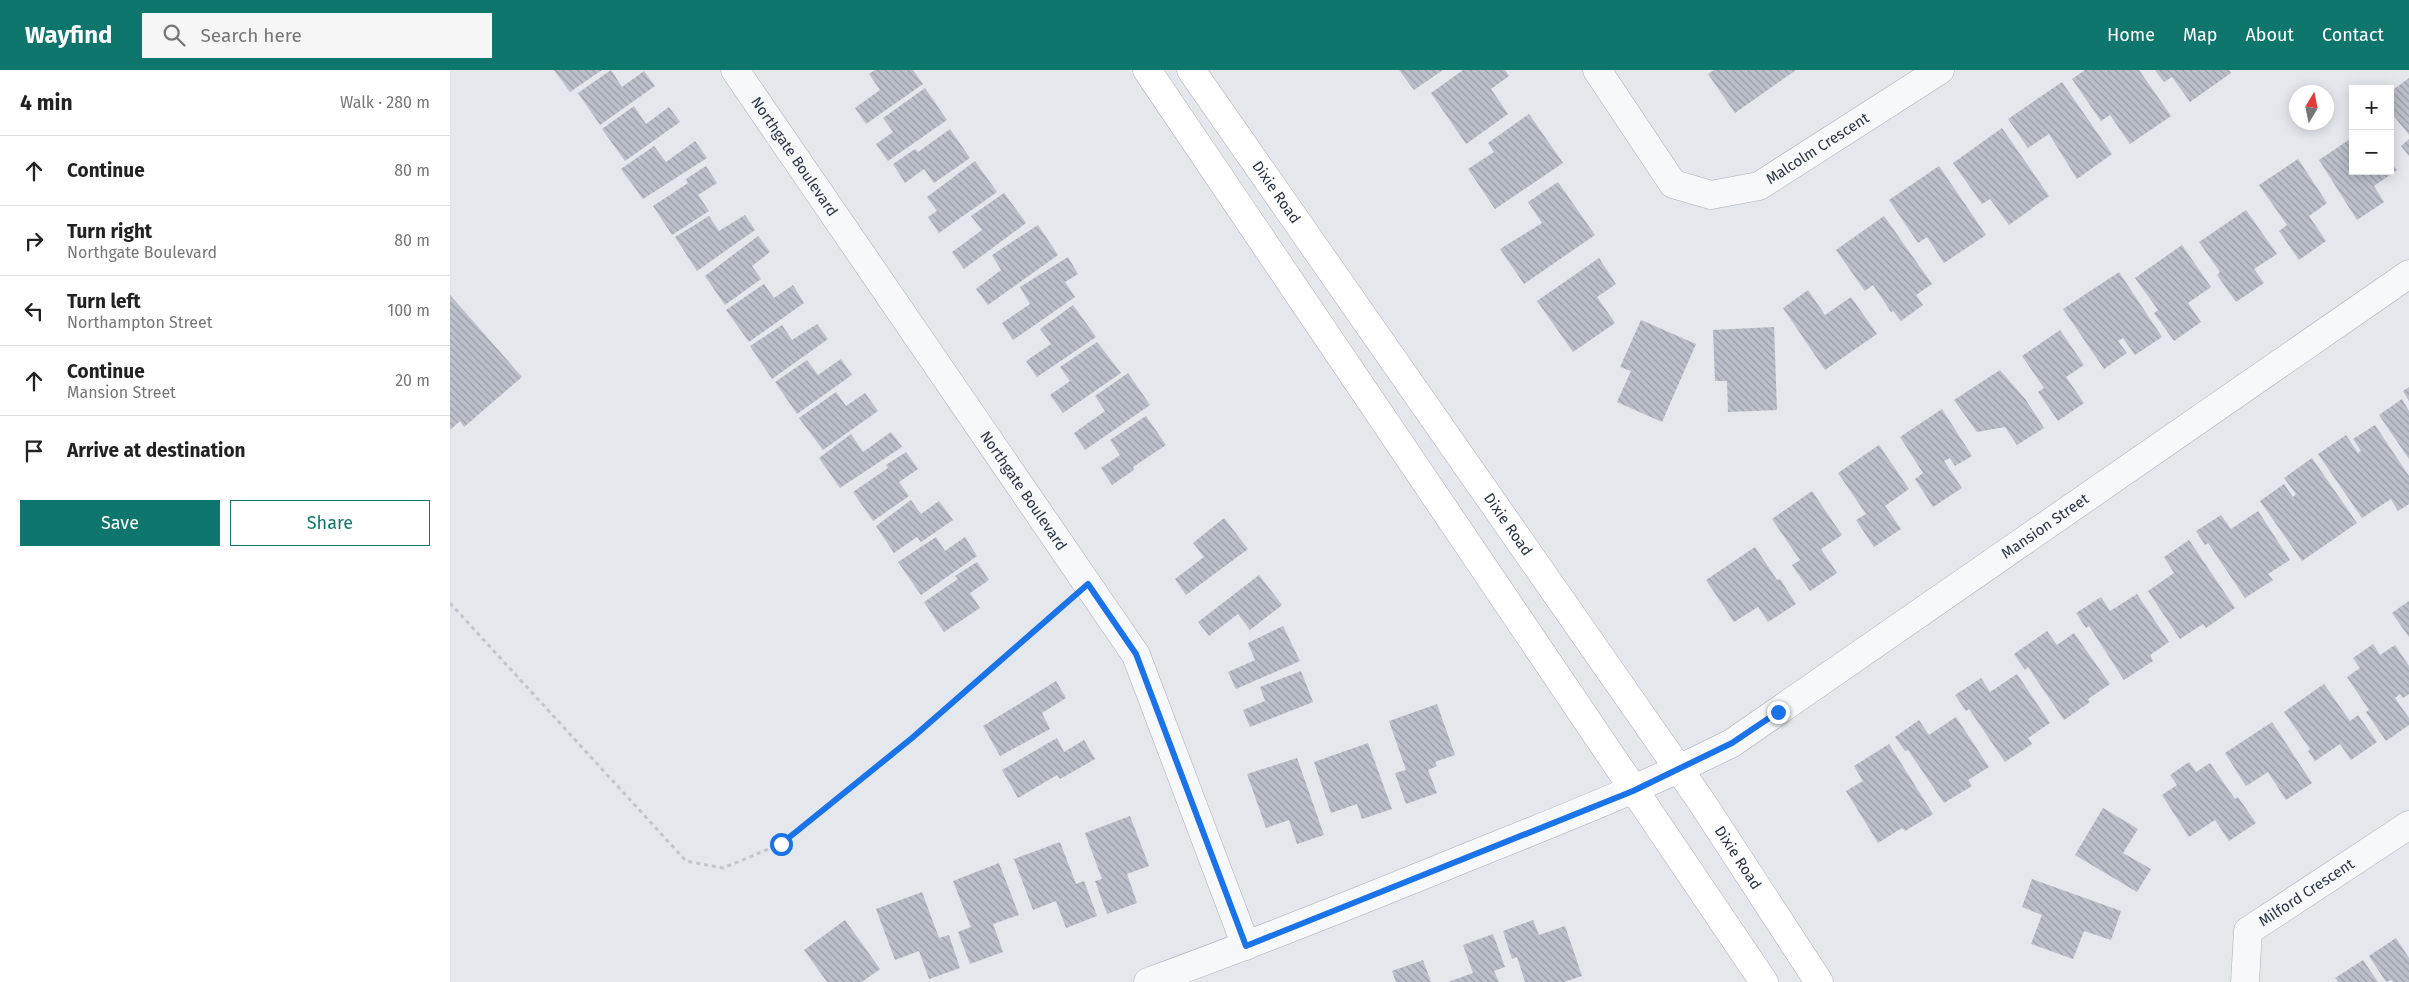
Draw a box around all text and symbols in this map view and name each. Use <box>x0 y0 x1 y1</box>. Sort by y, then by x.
search box <box>142 13 492 58</box>
text: Wayfind <box>25 21 112 49</box>
icon: search <box>160 21 188 49</box>
text: Search here <box>200 24 302 47</box>
text: Home <box>2107 24 2155 46</box>
text: Map <box>2183 24 2217 46</box>
text: About <box>2245 24 2294 46</box>
text: Contact <box>2322 24 2384 46</box>
north arrow <box>2289 85 2334 130</box>
map controls <box>2349 85 2394 175</box>
button: + <box>2349 85 2394 130</box>
text: 4 min <box>20 90 73 116</box>
text: Walk · 280 m <box>340 93 430 112</box>
street label: Northgate Boulevard <box>747 93 842 220</box>
street label: Malcolm Crescent <box>1763 108 1873 188</box>
button: − <box>2349 130 2394 175</box>
icon: ahead <box>20 157 48 185</box>
street label: Dixie Road <box>1248 157 1304 227</box>
text: Continue <box>67 159 145 182</box>
text: 80 m <box>394 161 430 180</box>
text: Turn right <box>67 220 152 243</box>
icon: right <box>20 227 48 255</box>
text: 80 m <box>394 231 430 250</box>
text: Northgate Boulevard <box>67 243 217 262</box>
text: Turn left <box>67 290 141 313</box>
icon: left <box>20 297 48 325</box>
text: 100 m <box>387 301 430 320</box>
text: Northampton Street <box>67 313 212 332</box>
text: Continue <box>67 360 145 383</box>
icon: ahead <box>20 367 48 395</box>
text: 20 m <box>395 371 430 390</box>
text: Mansion Street <box>67 383 176 402</box>
street label: Northgate Boulevard <box>976 427 1071 554</box>
icon: arrive <box>20 437 48 465</box>
text: Arrive at destination <box>67 439 246 462</box>
street label: Mansion Street <box>1998 489 2093 563</box>
street label: Dixie Road <box>1480 490 1536 559</box>
button: Save <box>20 500 220 546</box>
button: Share <box>230 500 430 546</box>
route end <box>1767 701 1790 724</box>
street label: Dixie Road <box>1711 823 1765 893</box>
route start <box>770 833 793 856</box>
street label: Milford Crescent <box>2255 854 2358 930</box>

